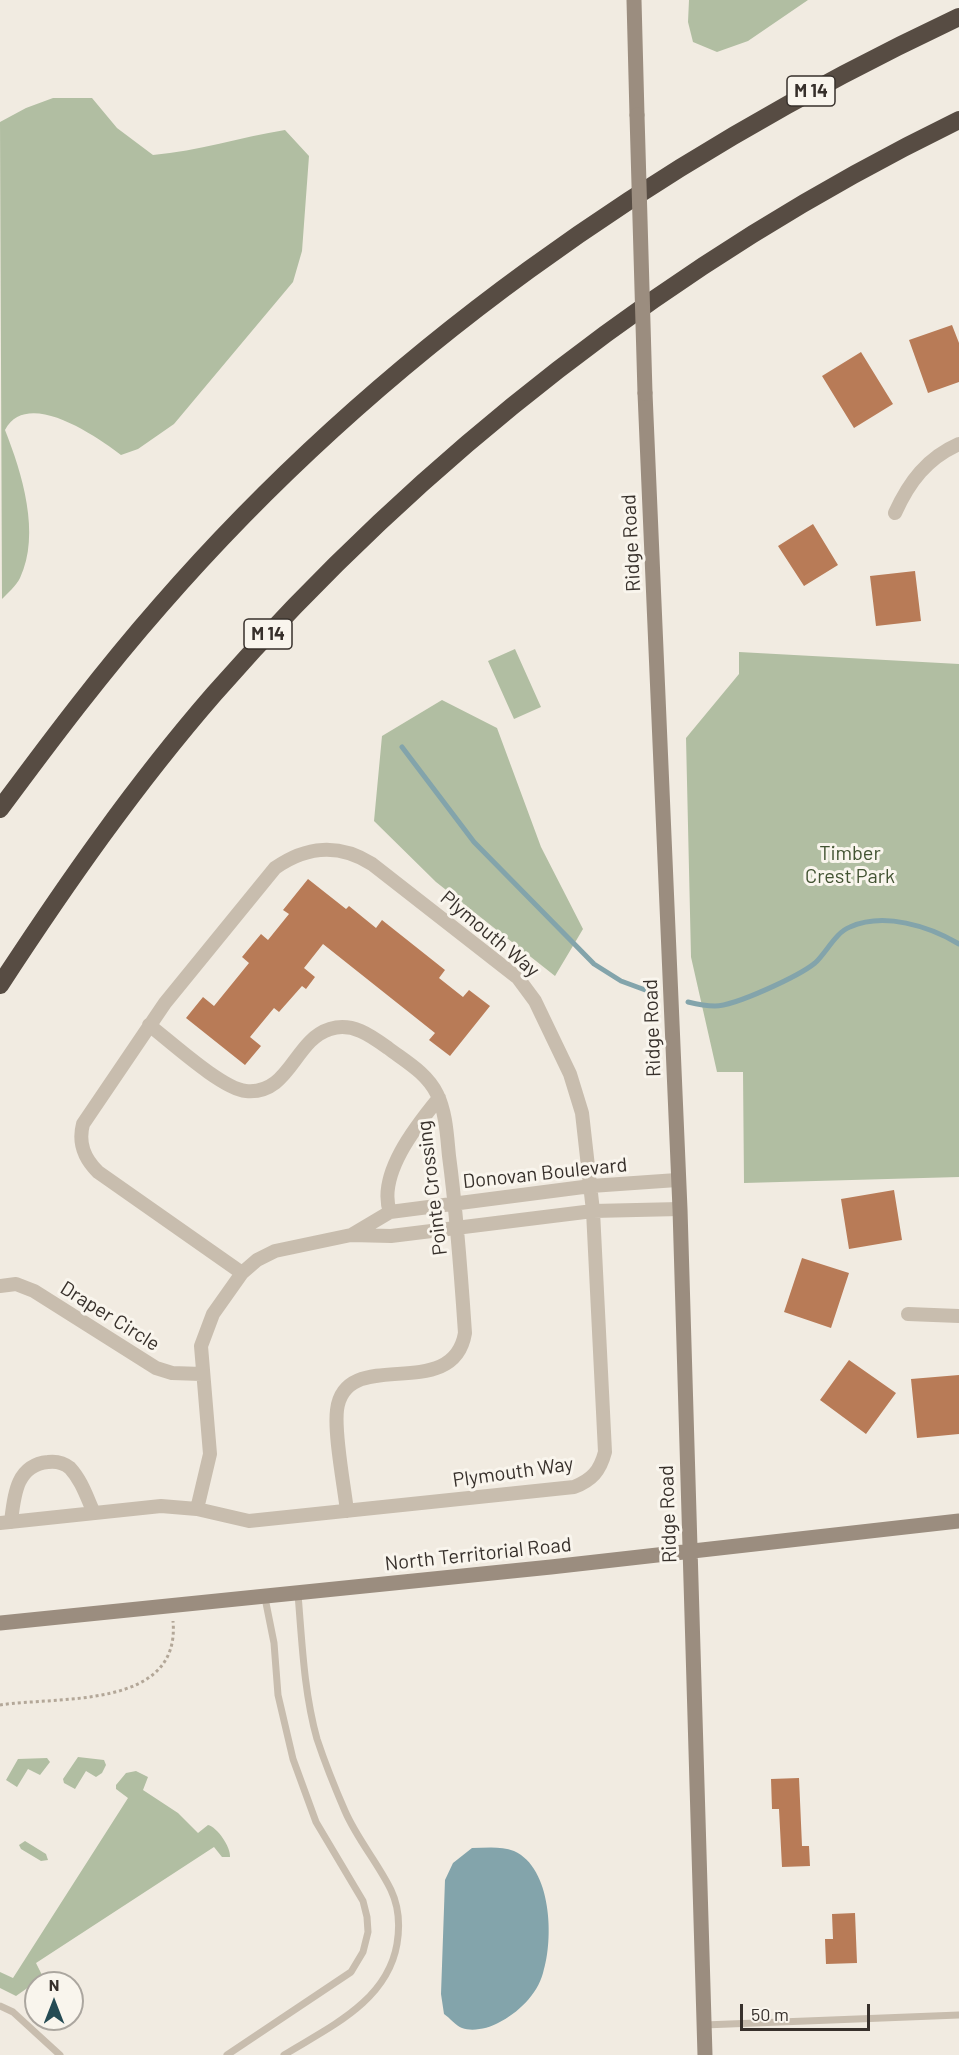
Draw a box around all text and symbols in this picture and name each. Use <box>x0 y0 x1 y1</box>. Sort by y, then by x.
road number: M 14 <box>787 76 835 106</box>
street label: Ridge Road <box>616 494 646 592</box>
road number: M 14 <box>244 619 292 649</box>
park label: Timber Crest Park <box>805 841 895 888</box>
street label: Plymouth Way <box>436 886 544 982</box>
street label: Ridge Road <box>638 979 666 1077</box>
street label: Pointe Crossing <box>412 1119 452 1257</box>
street label: Donovan Boulevard <box>461 1152 629 1194</box>
street label: Draper Circle <box>56 1276 164 1356</box>
street label: Plymouth Way <box>451 1452 575 1492</box>
street label: Ridge Road <box>654 1465 682 1563</box>
street label: North Territorial Road <box>383 1532 573 1576</box>
north arrow <box>24 1971 84 2031</box>
text: N <box>49 1975 59 1994</box>
scale bar <box>743 1992 874 2030</box>
text: 50 m <box>751 2003 789 2025</box>

